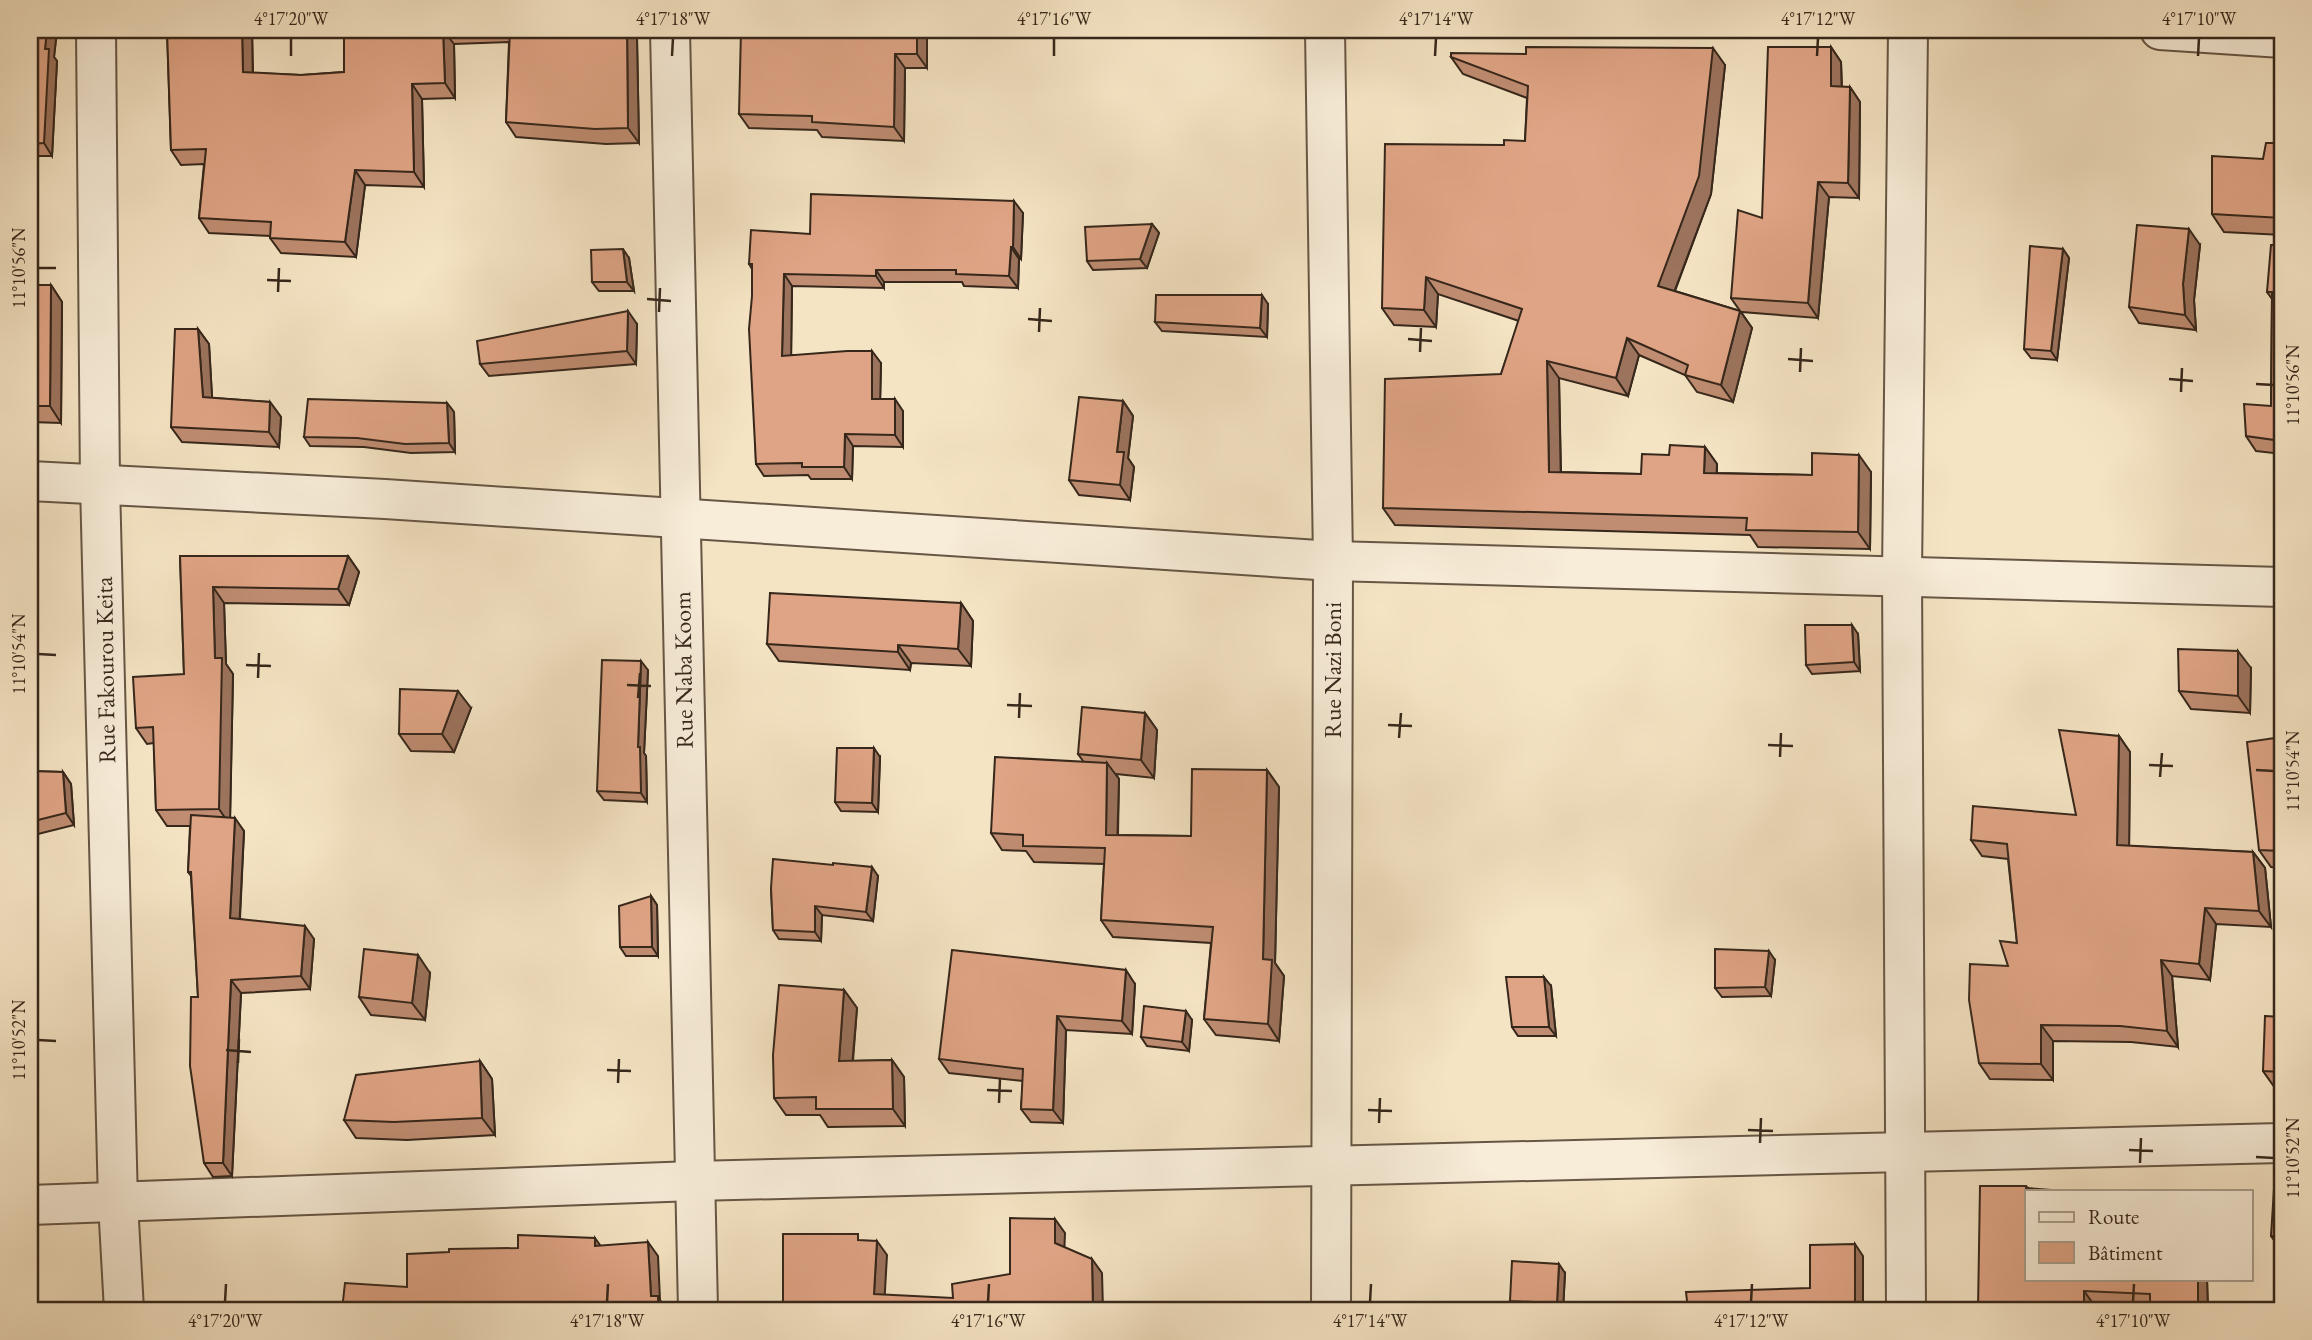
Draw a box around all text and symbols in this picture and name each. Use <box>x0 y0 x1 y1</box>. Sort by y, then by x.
text: 4°17'20"W <box>254 7 329 30</box>
text: 4°17'18"W <box>636 7 711 30</box>
text: 4°17'16"W <box>1017 7 1092 30</box>
text: 4°17'14"W <box>1399 7 1474 30</box>
text: 4°17'12"W <box>1781 7 1856 30</box>
text: 4°17'10"W <box>2162 7 2237 30</box>
text: 11°10'56"N <box>7 227 30 308</box>
text: 11°10'56"N <box>2281 344 2304 425</box>
street label: Rue Fakourou Keita <box>88 576 122 764</box>
street label: Rue Naba Koom <box>666 591 700 749</box>
street label: Rue Nazi Boni <box>1317 602 1348 738</box>
text: 11°10'54"N <box>7 613 30 694</box>
text: 11°10'54"N <box>2281 730 2304 811</box>
text: 11°10'52"N <box>7 999 30 1080</box>
text: 11°10'52"N <box>2281 1117 2304 1198</box>
legend <box>2025 1190 2252 1280</box>
text: Route <box>2088 1203 2139 1230</box>
text: Bâtiment <box>2088 1239 2163 1266</box>
text: 4°17'20"W <box>188 1309 263 1332</box>
text: 4°17'18"W <box>570 1309 645 1332</box>
text: 4°17'16"W <box>951 1309 1026 1332</box>
text: 4°17'14"W <box>1333 1309 1408 1332</box>
text: 4°17'12"W <box>1714 1309 1789 1332</box>
text: 4°17'10"W <box>2096 1309 2171 1332</box>

